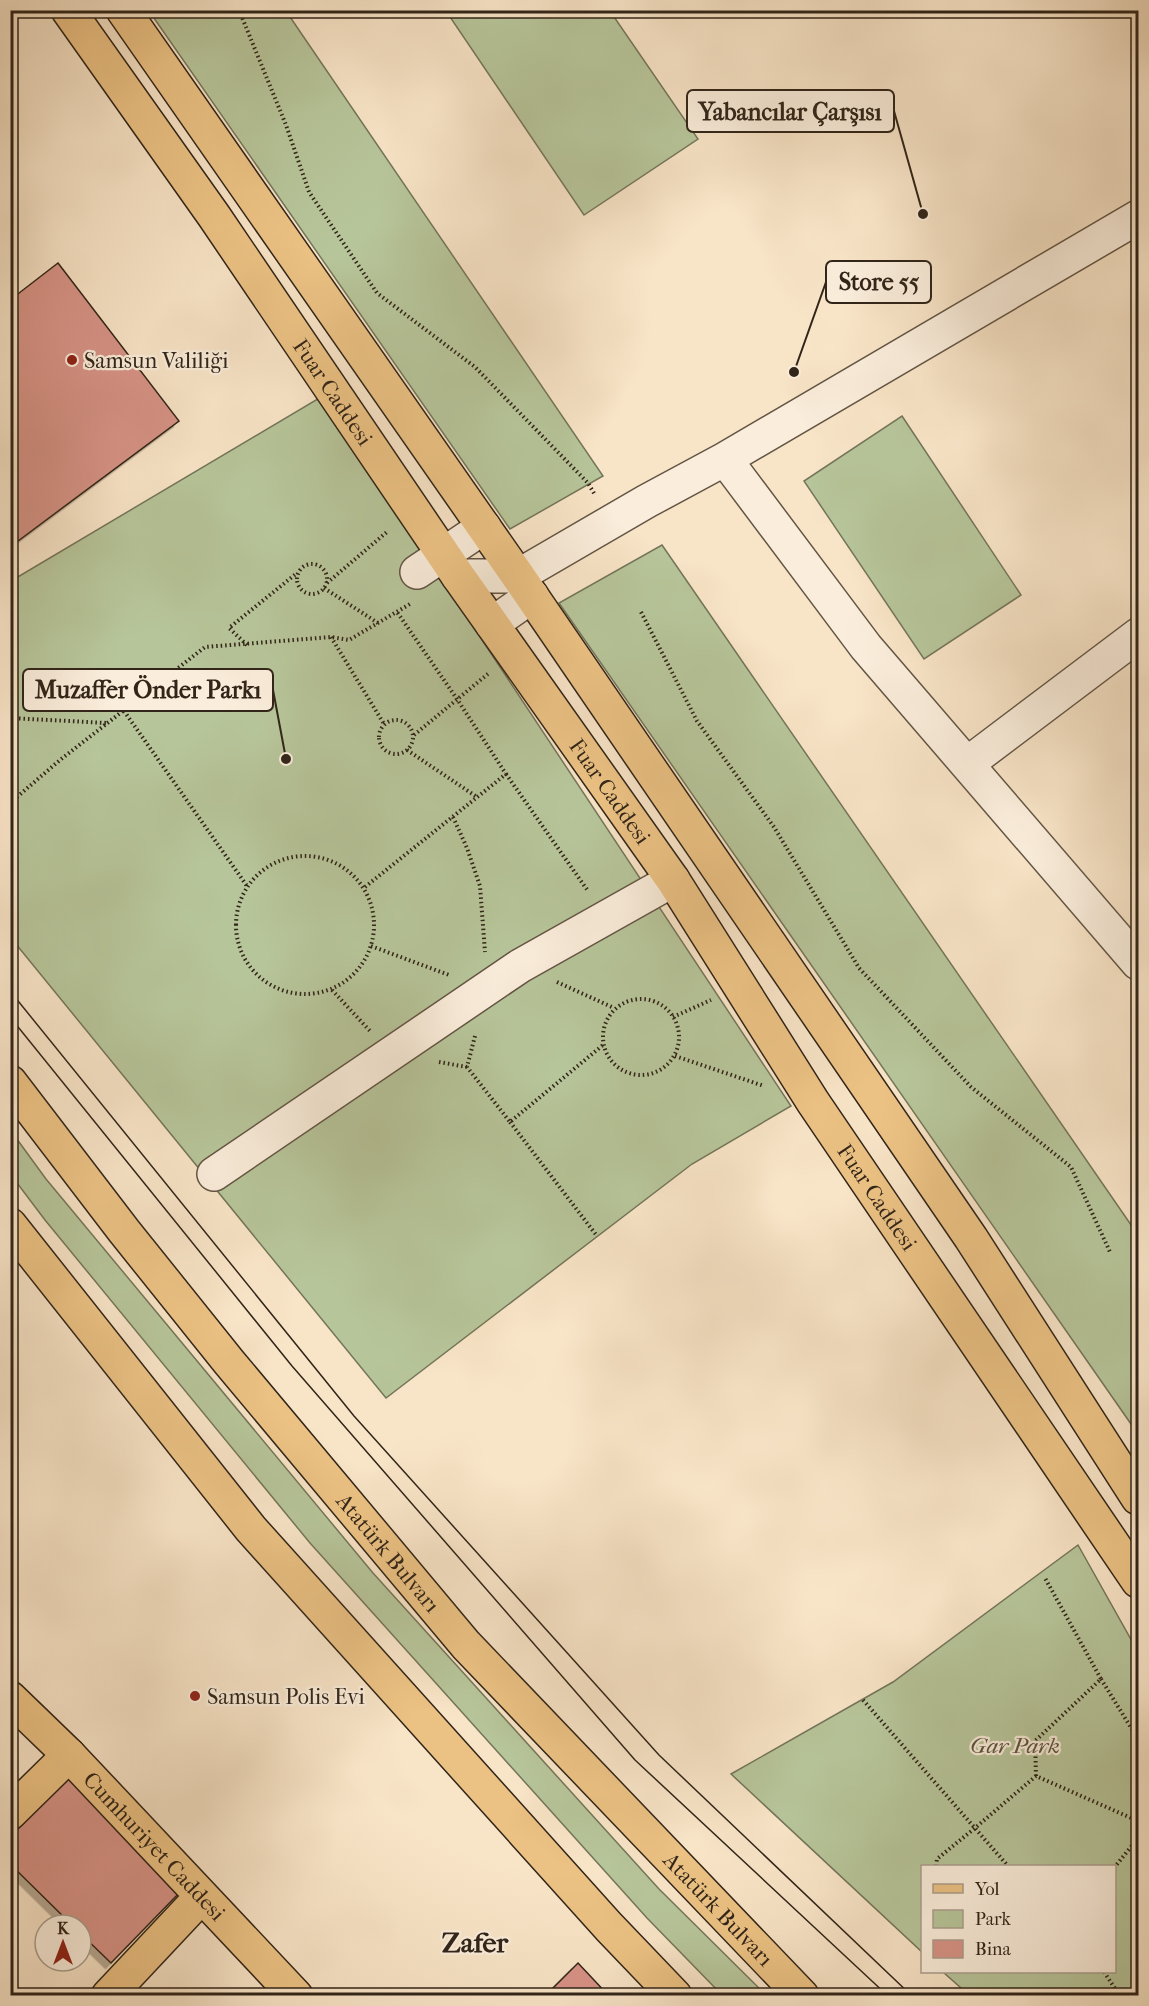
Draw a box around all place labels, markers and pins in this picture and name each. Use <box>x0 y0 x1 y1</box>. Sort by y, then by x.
callout: Yabancılar Çarşısı <box>687 90 894 132</box>
callout: Store 55 <box>826 261 931 303</box>
place label: Samsun Valiliği <box>84 348 229 374</box>
marker: Samsun Valiliği <box>65 353 79 367</box>
callout: Muzaffer Önder Parkı <box>23 669 273 711</box>
place label: Samsun Polis Evi <box>207 1684 365 1710</box>
marker: Samsun Polis Evi <box>188 1689 202 1703</box>

